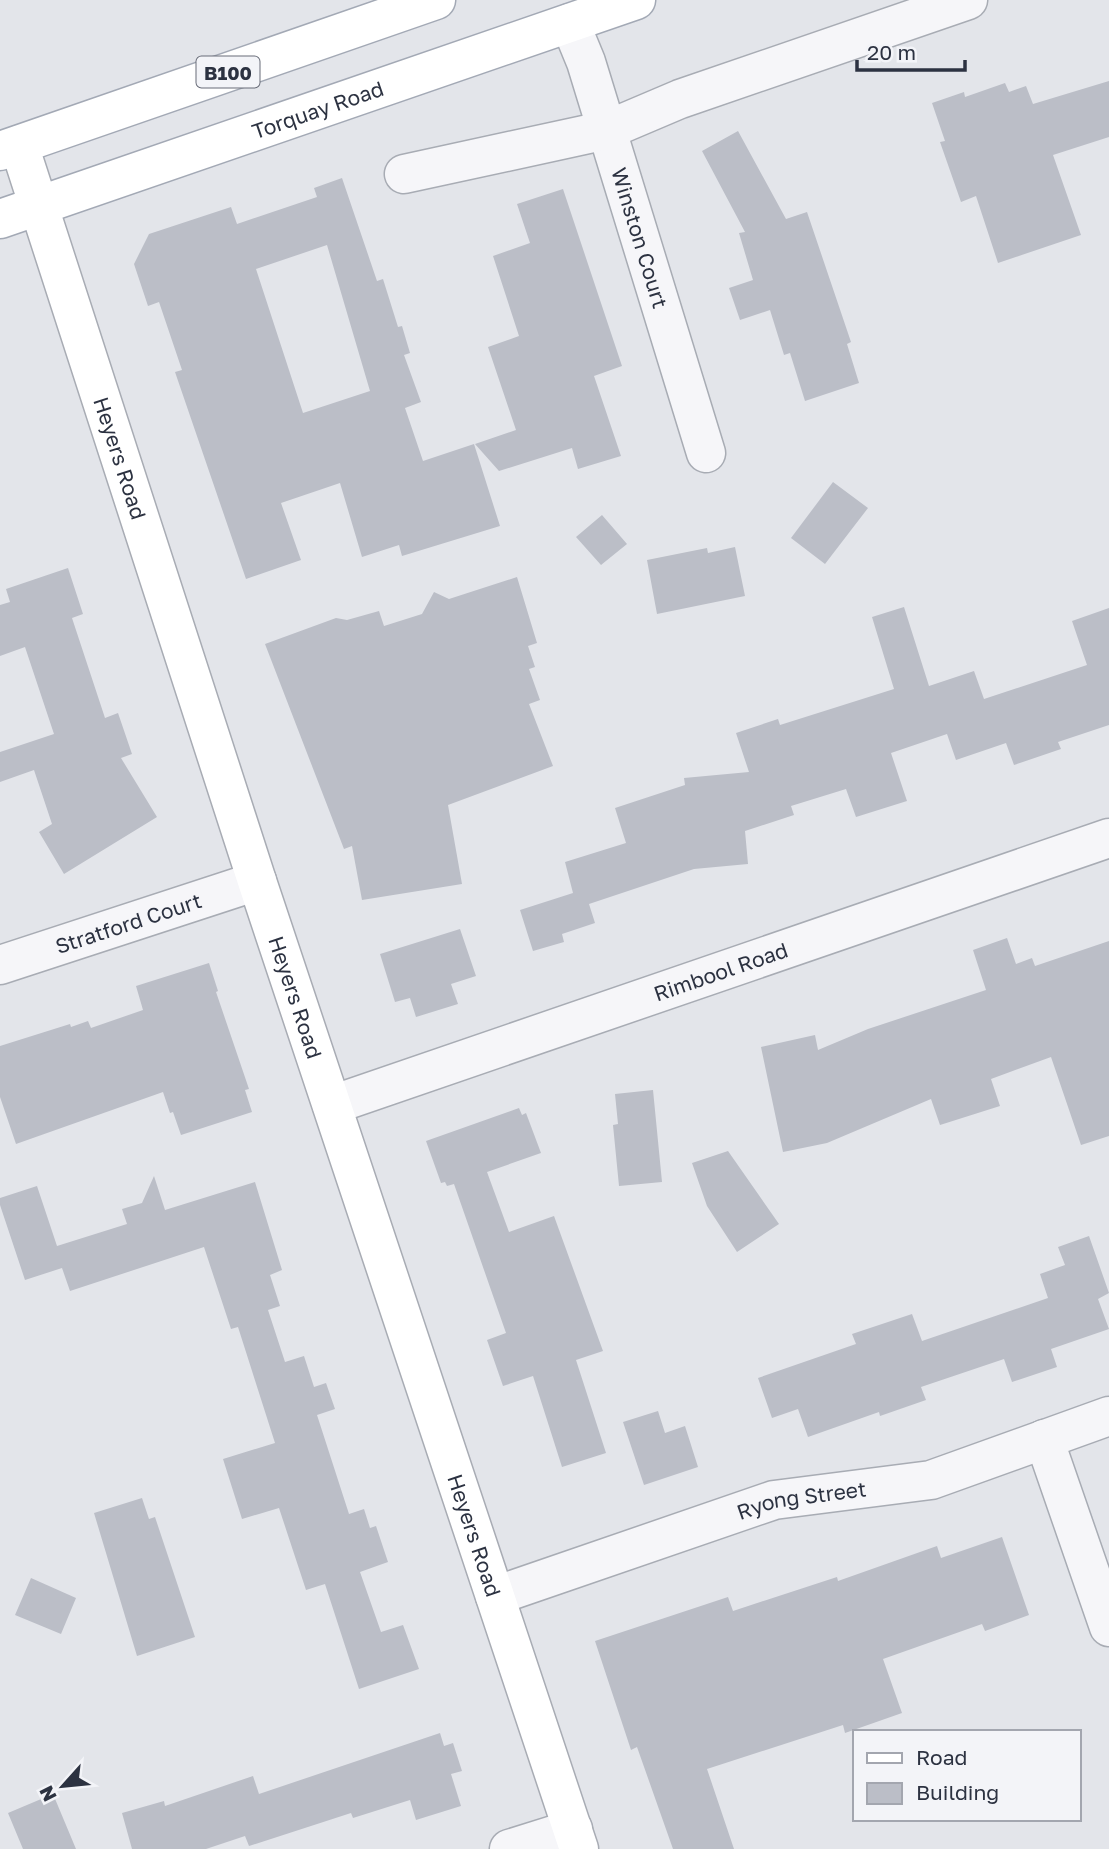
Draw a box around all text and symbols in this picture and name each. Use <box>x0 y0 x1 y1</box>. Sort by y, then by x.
scale bar <box>857 28 965 72</box>
text: 20 m <box>867 39 916 65</box>
road number: B100 <box>196 57 260 88</box>
street label: Torquay Road <box>249 75 387 144</box>
street label: Winston Court <box>606 164 674 311</box>
street label: Heyers Road <box>88 393 152 523</box>
street label: Stratford Court <box>52 887 205 959</box>
street label: Heyers Road <box>263 933 328 1062</box>
street label: Rimbool Road <box>650 936 791 1006</box>
street label: Heyers Road <box>442 1471 507 1600</box>
street label: Ryong Street <box>733 1475 868 1525</box>
legend <box>853 1730 1081 1821</box>
text: Road <box>916 1744 967 1770</box>
north arrow <box>28 1751 98 1821</box>
text: Building <box>916 1779 999 1805</box>
text: N <box>34 1782 61 1806</box>

